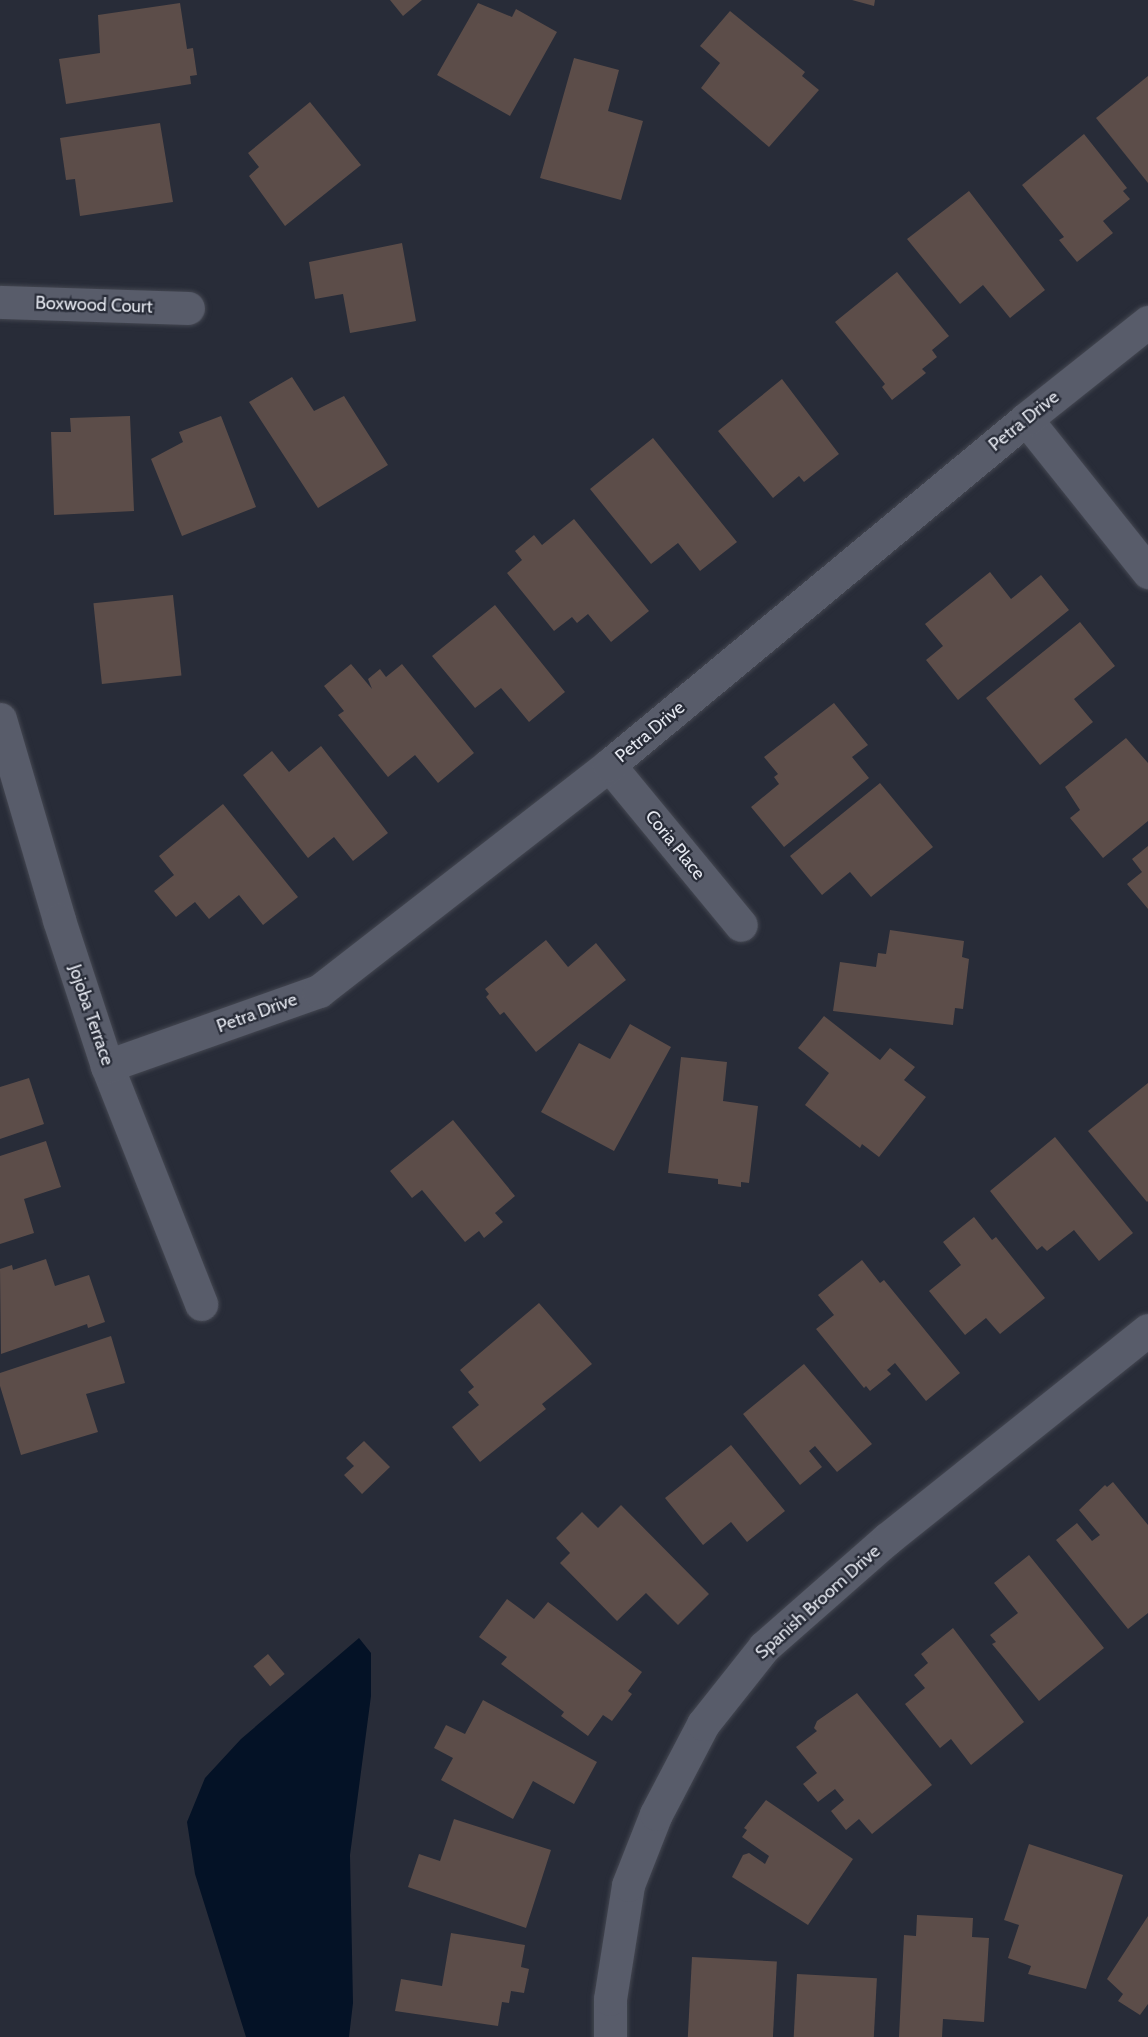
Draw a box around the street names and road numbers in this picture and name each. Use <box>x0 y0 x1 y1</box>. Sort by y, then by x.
street label: Boxwood Court <box>35 292 153 318</box>
street label: Petra Drive <box>985 386 1063 456</box>
street label: Petra Drive <box>611 697 689 767</box>
street label: Coria Place <box>640 806 710 884</box>
street label: Jojoba Terrace <box>64 962 118 1068</box>
street label: Petra Drive <box>214 988 300 1038</box>
street label: Spanish Broom Drive <box>751 1540 885 1664</box>

